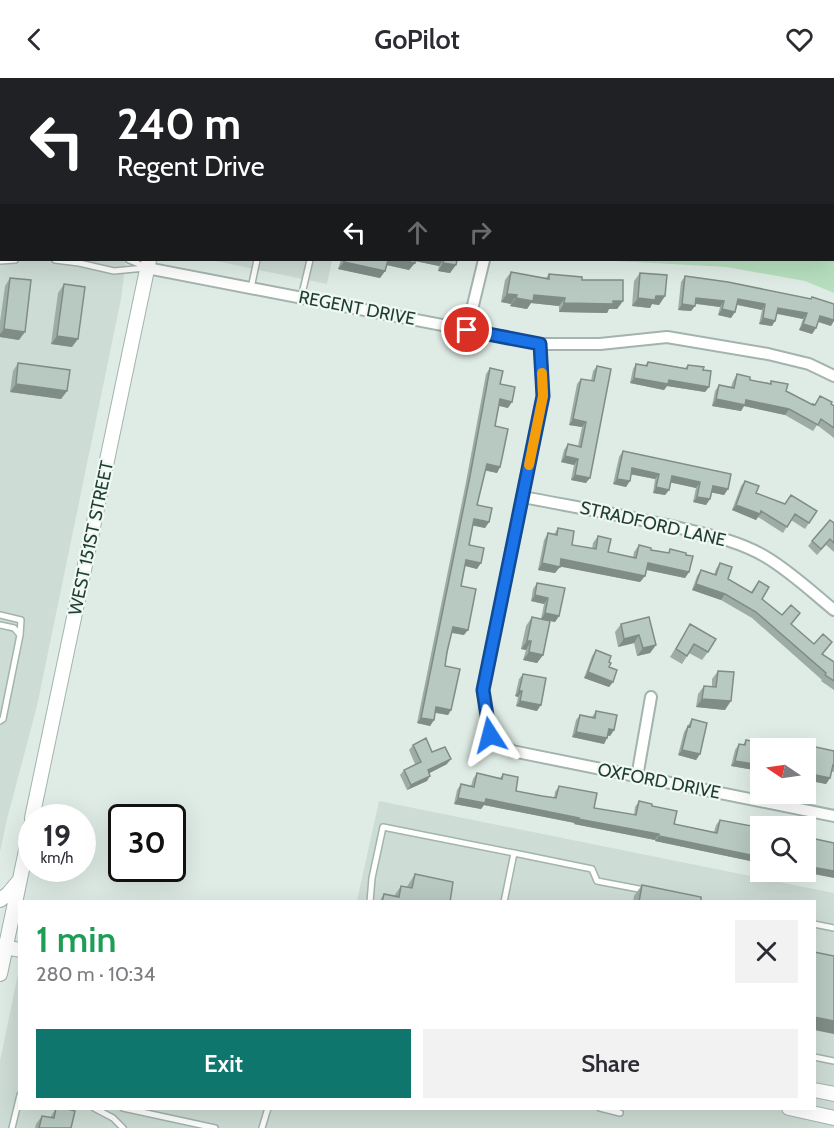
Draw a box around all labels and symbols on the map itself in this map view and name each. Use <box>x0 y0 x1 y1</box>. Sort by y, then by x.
street label: REGENT DRIVE <box>297 286 417 330</box>
pin <box>441 304 492 355</box>
street label: WEST 151ST STREET <box>64 458 118 617</box>
street label: STRADFORD LANE <box>578 497 728 551</box>
position arrow <box>458 703 522 767</box>
north arrow <box>750 738 816 804</box>
street label: OXFORD DRIVE <box>596 758 722 804</box>
speed limit sign: 30 <box>108 804 186 882</box>

